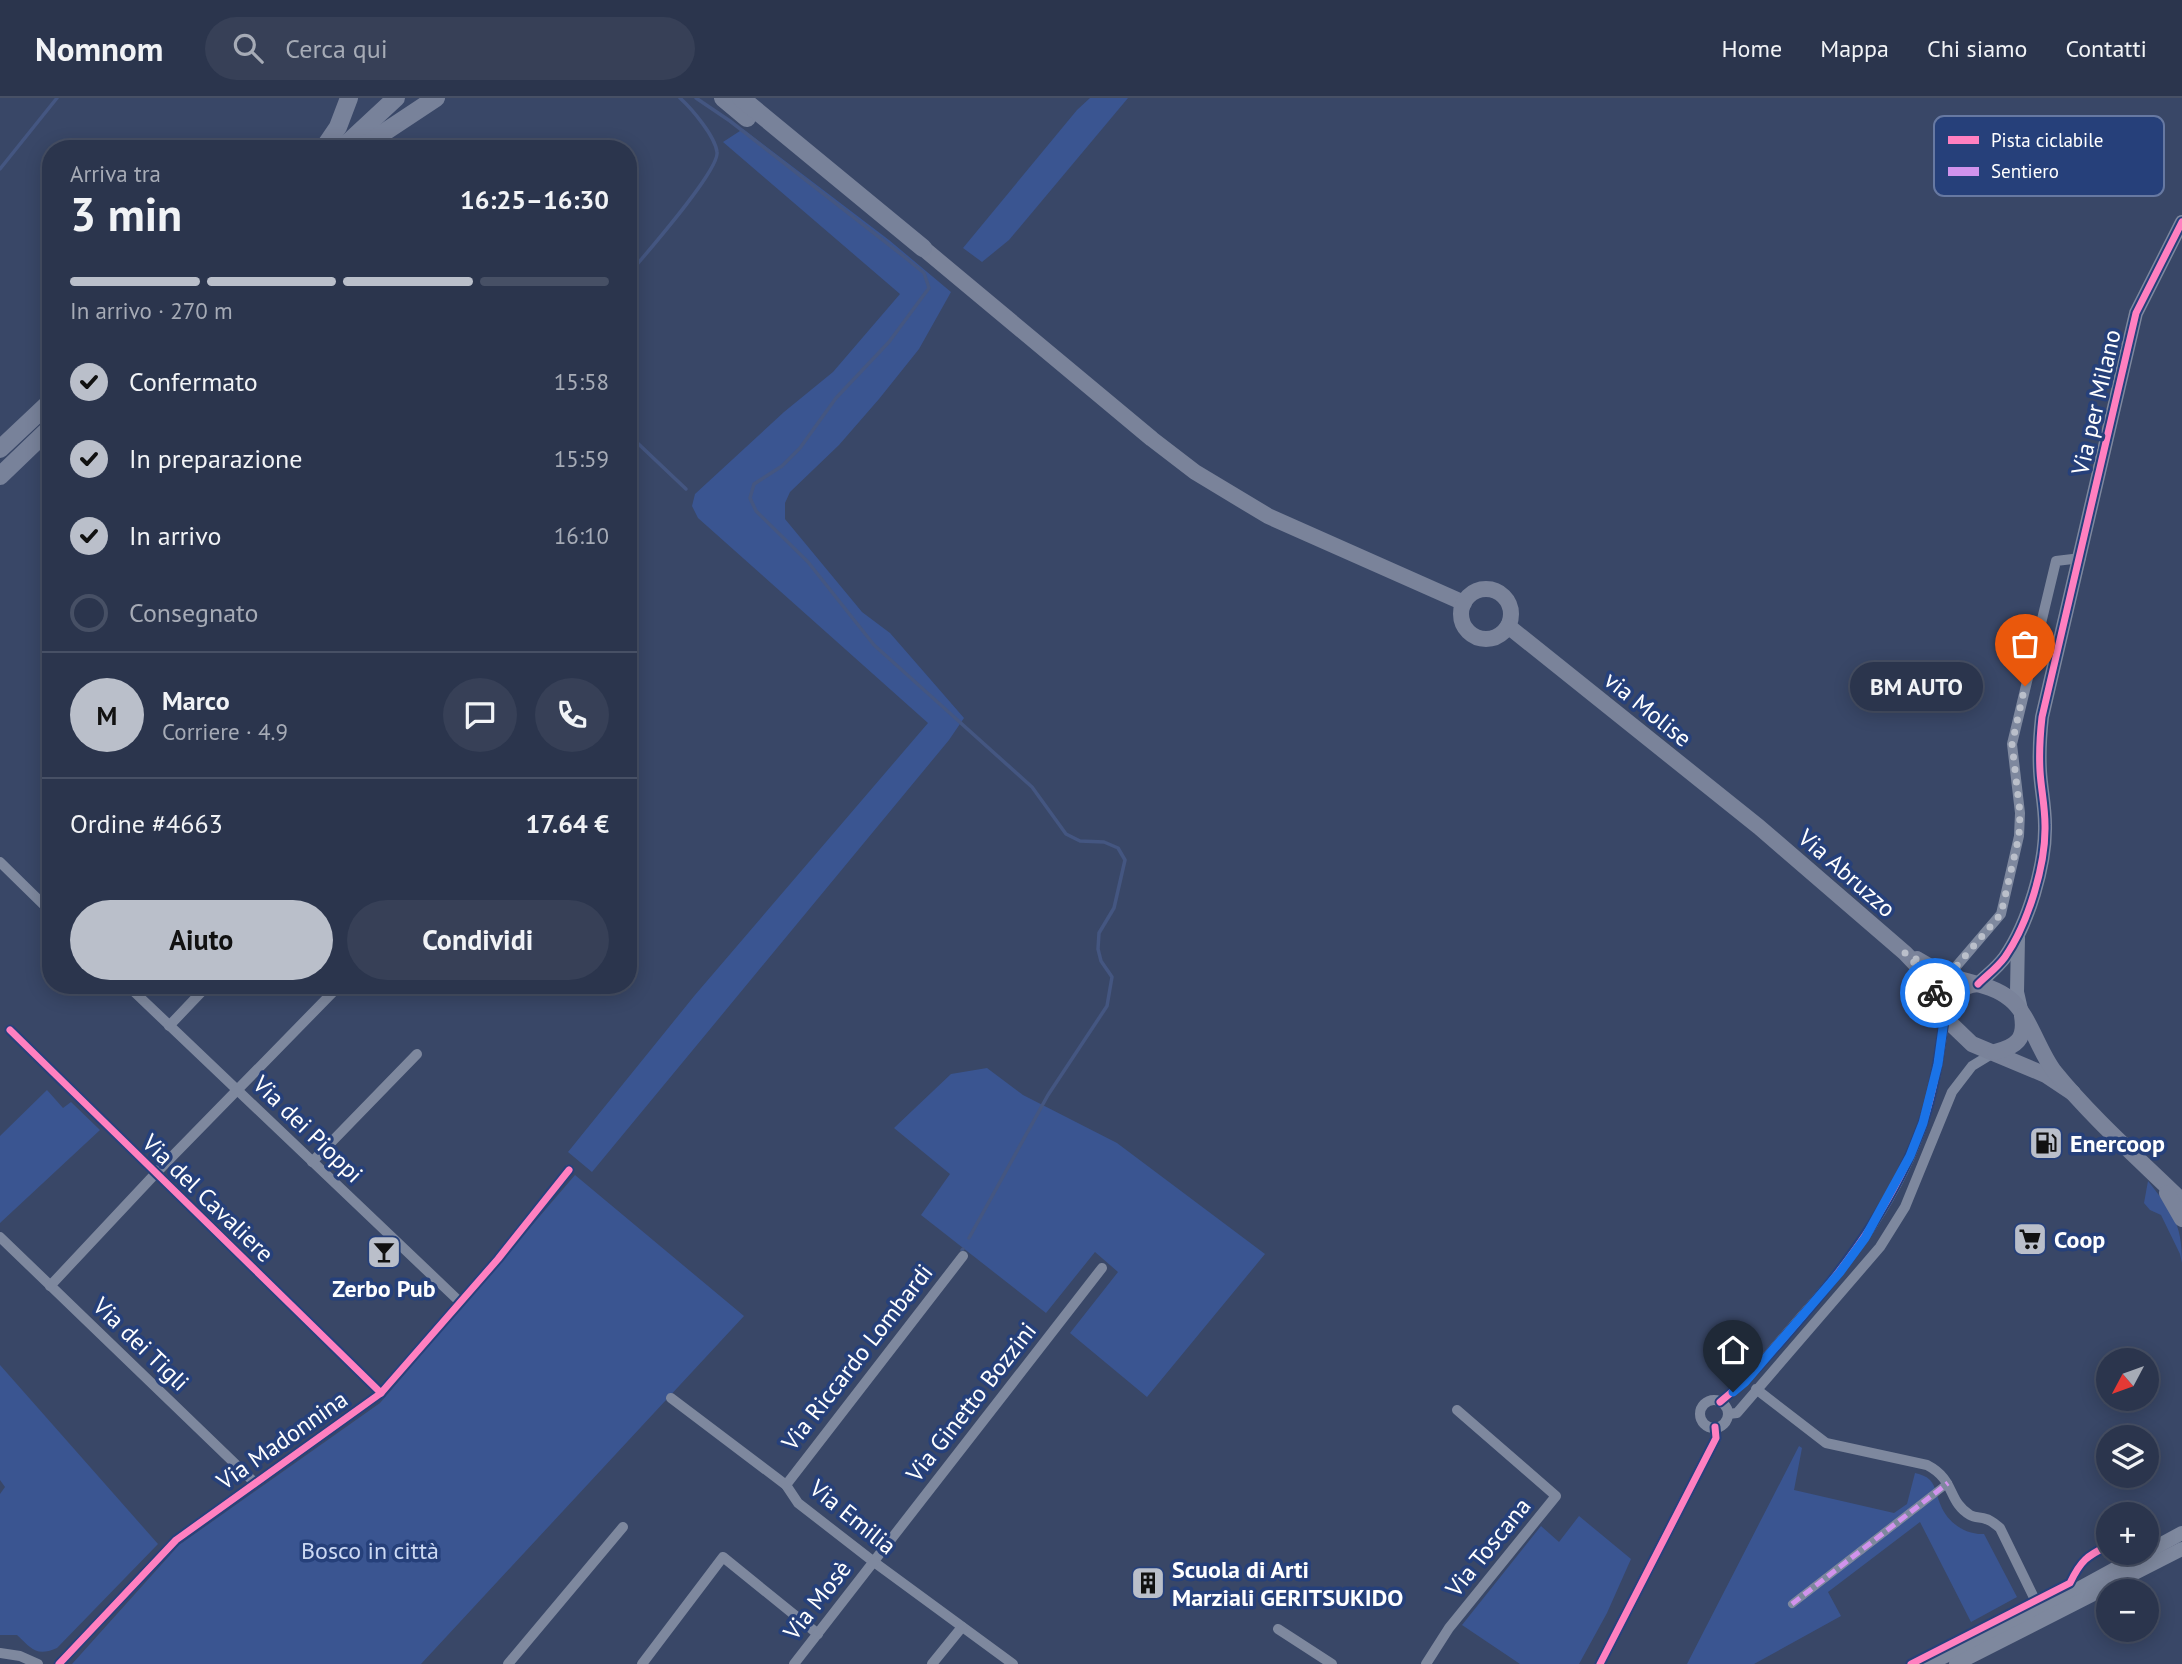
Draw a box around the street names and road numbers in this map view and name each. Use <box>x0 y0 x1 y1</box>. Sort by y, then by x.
street label: Via per Milano <box>2064 326 2128 479</box>
street label: via Molise <box>1598 664 1698 754</box>
street label: Via Abruzzo <box>1791 821 1902 924</box>
street label: Via dei Pioppi <box>246 1068 370 1189</box>
street label: Via del Cavaliere <box>135 1127 280 1269</box>
street label: Via Riccardo Lombardi <box>774 1258 939 1457</box>
street label: Via dei Tigli <box>86 1290 196 1397</box>
street label: Via Ginetto Bozzini <box>898 1316 1043 1489</box>
street label: Via Madonnina <box>210 1383 353 1497</box>
street label: Via Emilia <box>803 1472 903 1561</box>
street label: Via Toscana <box>1438 1491 1537 1604</box>
street label: Via Mosè <box>776 1554 858 1647</box>

